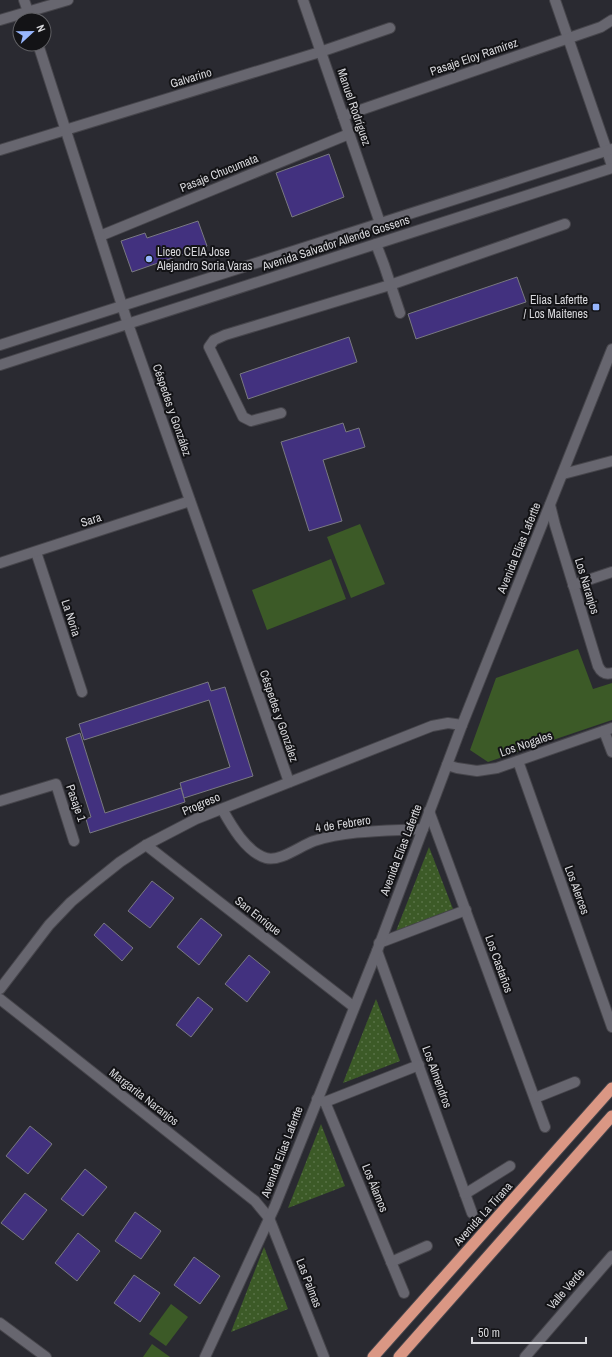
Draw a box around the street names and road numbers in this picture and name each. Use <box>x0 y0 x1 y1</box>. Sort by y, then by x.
street label: Pasaje Eloy Ramírez <box>428 34 520 80</box>
street label: Galvarino <box>168 64 214 92</box>
street label: Manuel Rodríguez <box>333 66 375 148</box>
street label: Pasaje Chucumata <box>177 150 261 196</box>
street label: Avenida Salvador Allende Gossens <box>259 212 412 275</box>
street label: Céspedes y González <box>149 362 195 458</box>
street label: Avenida Elías Lafertte <box>493 500 545 597</box>
street label: Sara <box>79 509 104 531</box>
street label: Los Naranjos <box>571 556 603 616</box>
street label: La Noria <box>58 598 85 639</box>
street label: Céspedes y González <box>256 668 302 764</box>
street label: Los Nogales <box>498 728 555 760</box>
street label: Pasaje 1 <box>62 782 90 824</box>
street label: Progreso <box>179 789 223 819</box>
street label: Avenida Elías Lafertte <box>376 802 426 899</box>
street label: 4 de Febrero <box>314 812 372 836</box>
street label: Los Alerces <box>561 863 593 917</box>
street label: San Enrique <box>232 893 284 939</box>
street label: Los Castaños <box>481 933 517 995</box>
street label: Los Almendros <box>418 1044 456 1110</box>
street label: Margarita Naranjos <box>106 1065 182 1129</box>
street label: Avenida Elías Lafertte <box>257 1104 307 1201</box>
street label: Los Álamos <box>358 1161 392 1215</box>
street label: Avenida La Tirana <box>449 1178 516 1250</box>
street label: Las Palmas <box>292 1256 326 1310</box>
street label: Valle Verde <box>544 1265 588 1313</box>

